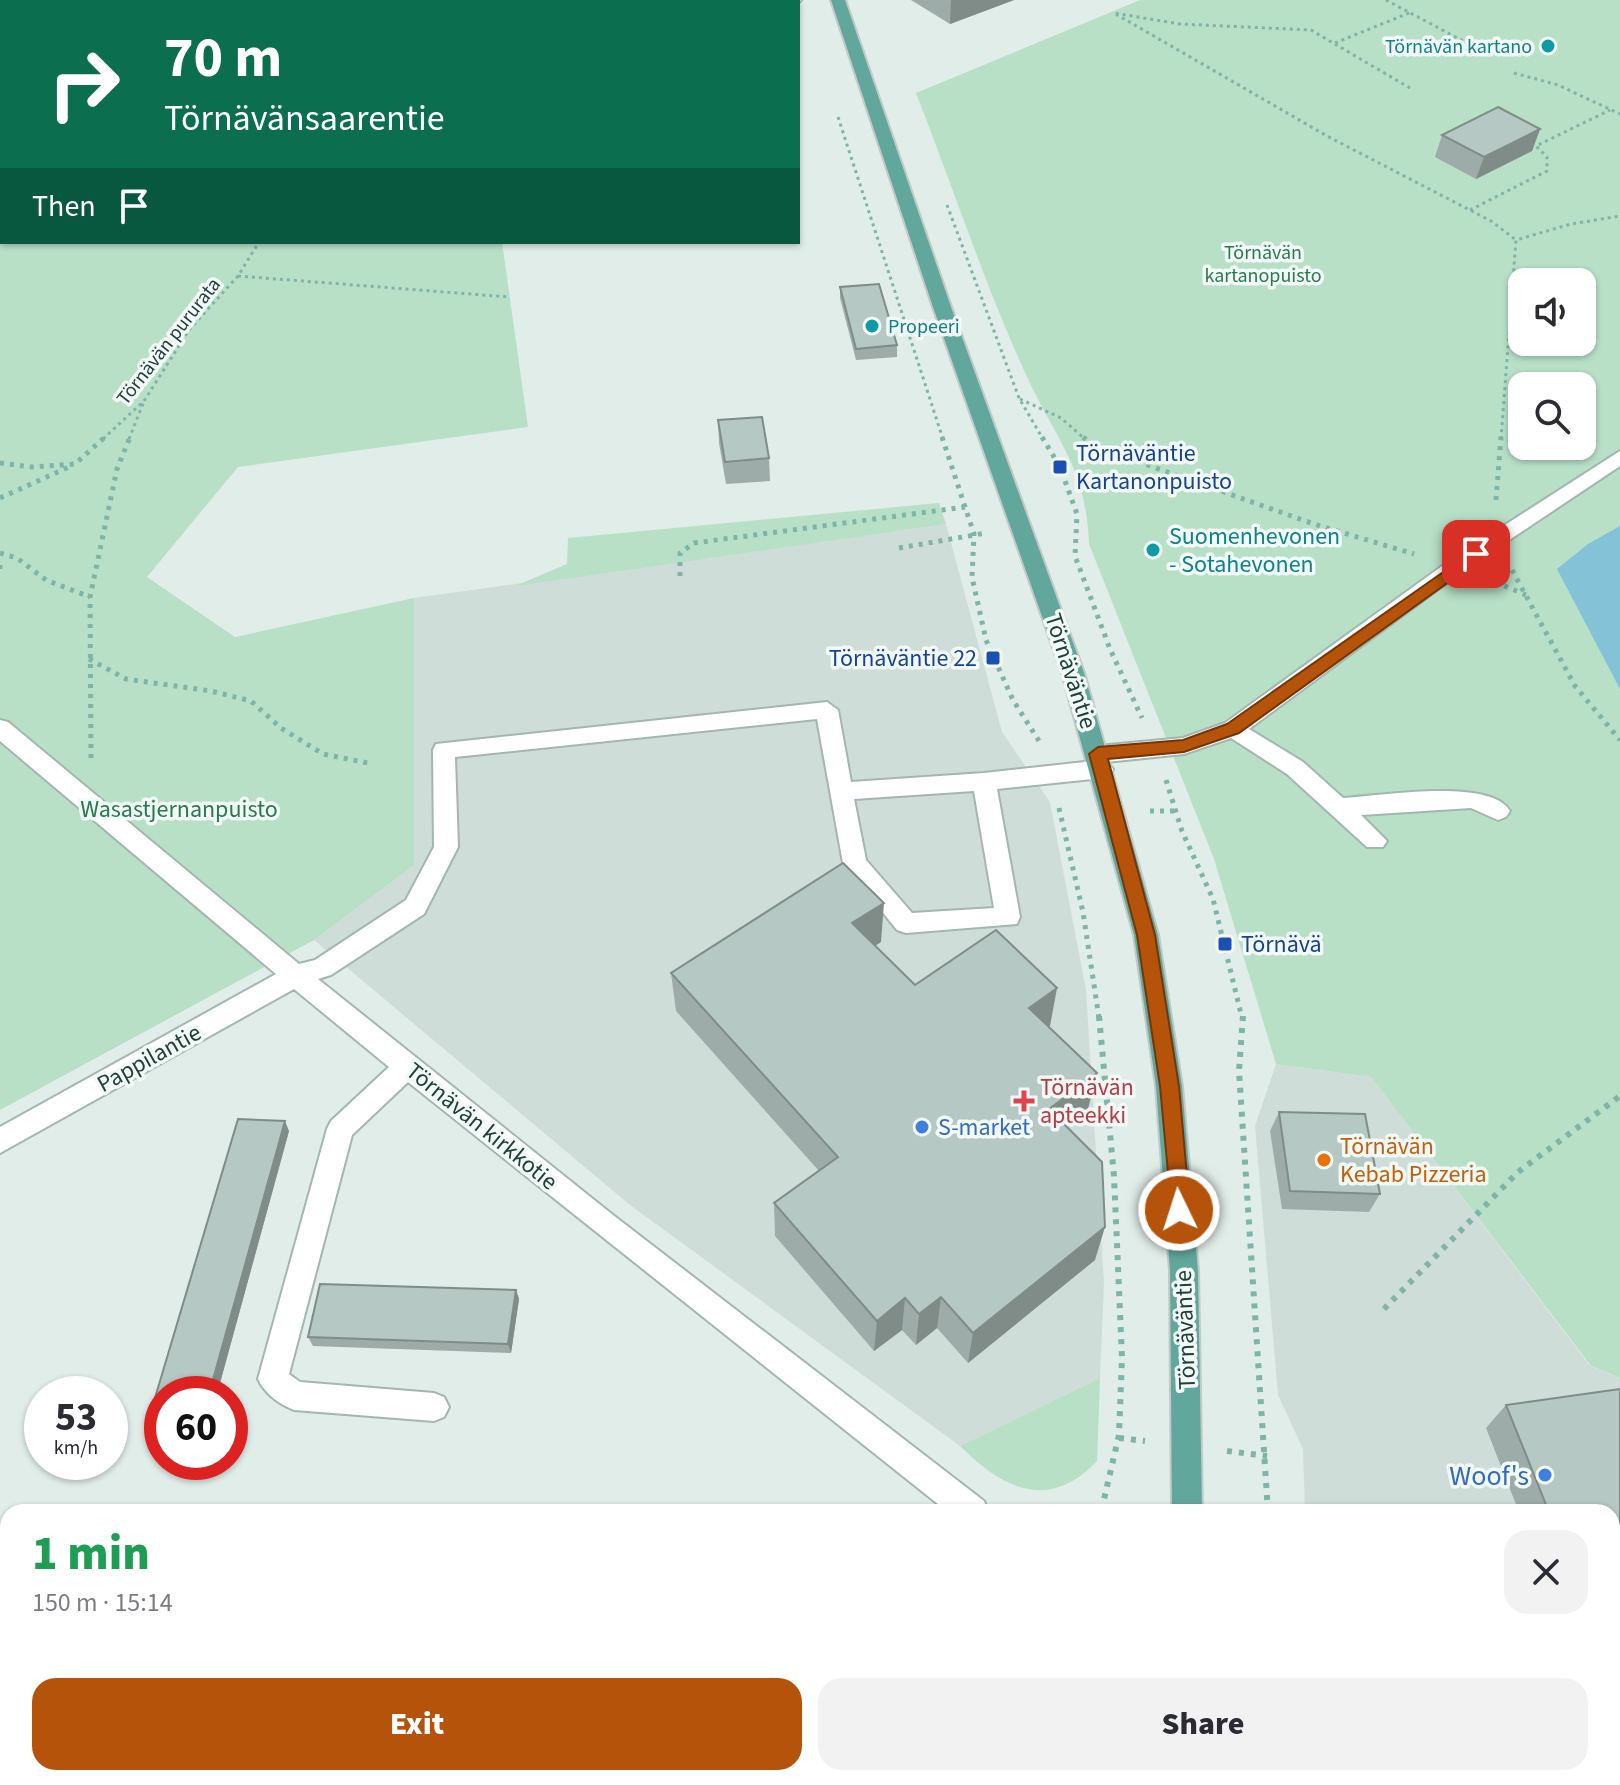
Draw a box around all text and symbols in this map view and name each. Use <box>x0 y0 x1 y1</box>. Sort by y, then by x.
text: 70 m <box>164 19 282 98</box>
icon: right <box>32 32 136 136</box>
place label: Törnävän kartano <box>1385 33 1532 61</box>
marker: Törnävän kartano <box>1539 37 1557 55</box>
text: Törnävänsaarentie <box>164 93 445 144</box>
icon: arrive <box>112 184 156 228</box>
text: Then <box>32 185 96 228</box>
park label: Törnävän kartanopuisto <box>1204 239 1322 290</box>
map controls <box>1508 268 1596 460</box>
button: sound <box>1508 268 1596 356</box>
street label: Törnävän pururata <box>110 272 227 411</box>
place label: Propeeri <box>888 313 960 341</box>
marker: Propeeri <box>863 317 881 335</box>
button: search <box>1508 372 1596 460</box>
place label: Törnäväntie Kartanonpuisto <box>1076 436 1232 499</box>
marker: Törnäväntie Kartanonpuisto <box>1051 458 1069 476</box>
place label: Suomenhevonen - Sotahevonen <box>1169 519 1340 582</box>
pin <box>1442 520 1510 588</box>
icon: arrive <box>1454 532 1498 576</box>
marker: Suomenhevonen - Sotahevonen <box>1144 541 1162 559</box>
street label: Törnäväntie <box>1035 609 1106 733</box>
place label: Törnäväntie 22 <box>829 641 977 676</box>
marker: Törnäväntie 22 <box>984 649 1002 667</box>
park label: Wasastjernanpuisto <box>80 792 278 827</box>
place label: Törnävä <box>1241 927 1322 962</box>
marker: Törnävä <box>1216 935 1234 953</box>
street label: Pappilantie <box>91 1015 208 1101</box>
street label: Törnävän kirkkotie <box>398 1054 565 1199</box>
place label: Törnävän apteekki <box>1040 1070 1134 1133</box>
marker: Törnävän apteekki <box>1015 1092 1033 1110</box>
place label: S-market <box>938 1110 1030 1145</box>
marker: S-market <box>913 1118 931 1136</box>
place label: Törnävän Kebab Pizzeria <box>1340 1129 1487 1192</box>
marker: Törnävän Kebab Pizzeria <box>1315 1151 1333 1169</box>
position arrow <box>1137 1168 1221 1252</box>
street label: Törnäväntie <box>1166 1270 1205 1390</box>
speed limit sign: 60 <box>144 1376 248 1480</box>
text: 53 <box>55 1389 97 1446</box>
text: km/h <box>54 1434 98 1462</box>
place label: Woof's <box>1449 1456 1529 1496</box>
marker: Woof's <box>1536 1466 1554 1484</box>
text: 1 min <box>32 1520 150 1588</box>
button: close <box>1504 1530 1588 1614</box>
text: 150 m · 15:14 <box>32 1584 173 1621</box>
button: Exit <box>32 1678 802 1770</box>
button: Share <box>818 1678 1588 1770</box>

